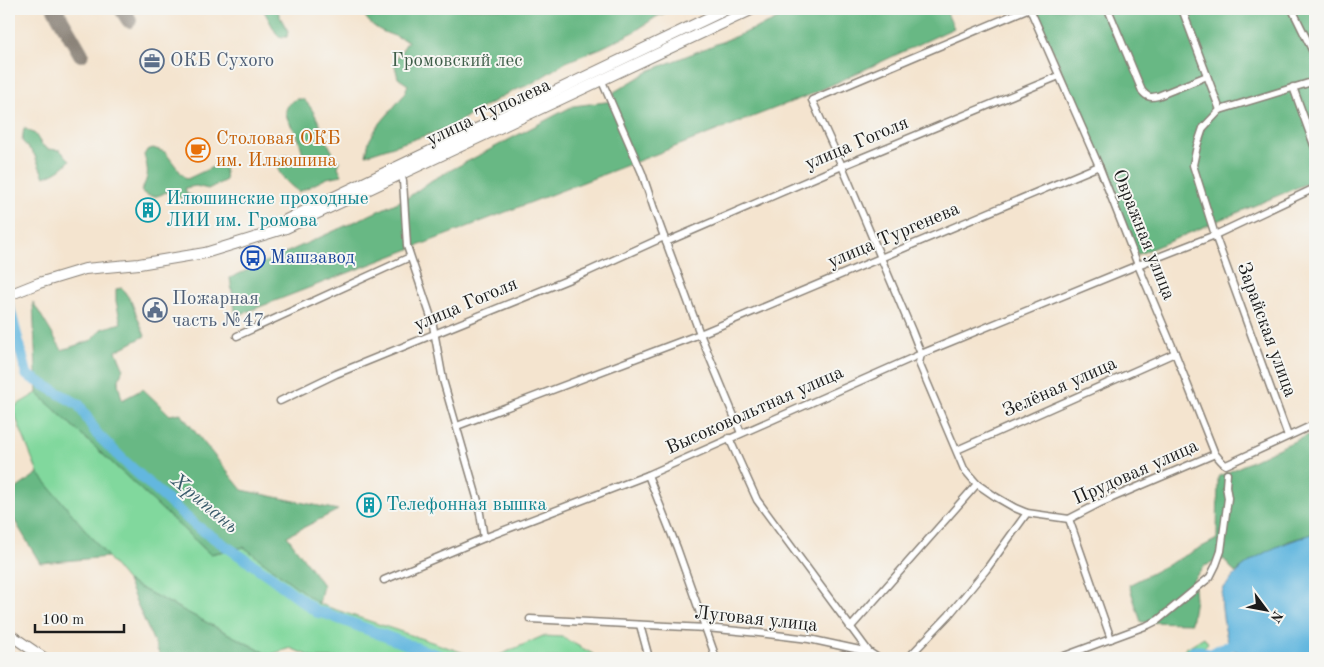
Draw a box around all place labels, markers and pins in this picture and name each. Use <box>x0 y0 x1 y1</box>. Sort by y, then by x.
office icon: ОКБ Сухого <box>139 48 165 74</box>
place label: ОКБ Сухого <box>170 52 274 71</box>
place label: Столовая ОКБ им. Ильюшина <box>216 130 340 171</box>
cafe icon: Столовая ОКБ им. Ильюшина <box>185 137 211 163</box>
place label: Илюшинские проходные ЛИИ им. Громова <box>166 190 369 231</box>
building icon: Илюшинские проходные ЛИИ им. Громова <box>135 197 161 223</box>
bus stop icon: Машзавод <box>240 245 266 271</box>
place label: Машзавод <box>270 249 355 268</box>
place label: Пожарная часть №47 <box>172 290 265 331</box>
public building icon: Пожарная часть №47 <box>142 297 168 323</box>
building icon: Телефонная вышка <box>356 492 382 518</box>
place label: Телефонная вышка <box>386 496 547 515</box>

